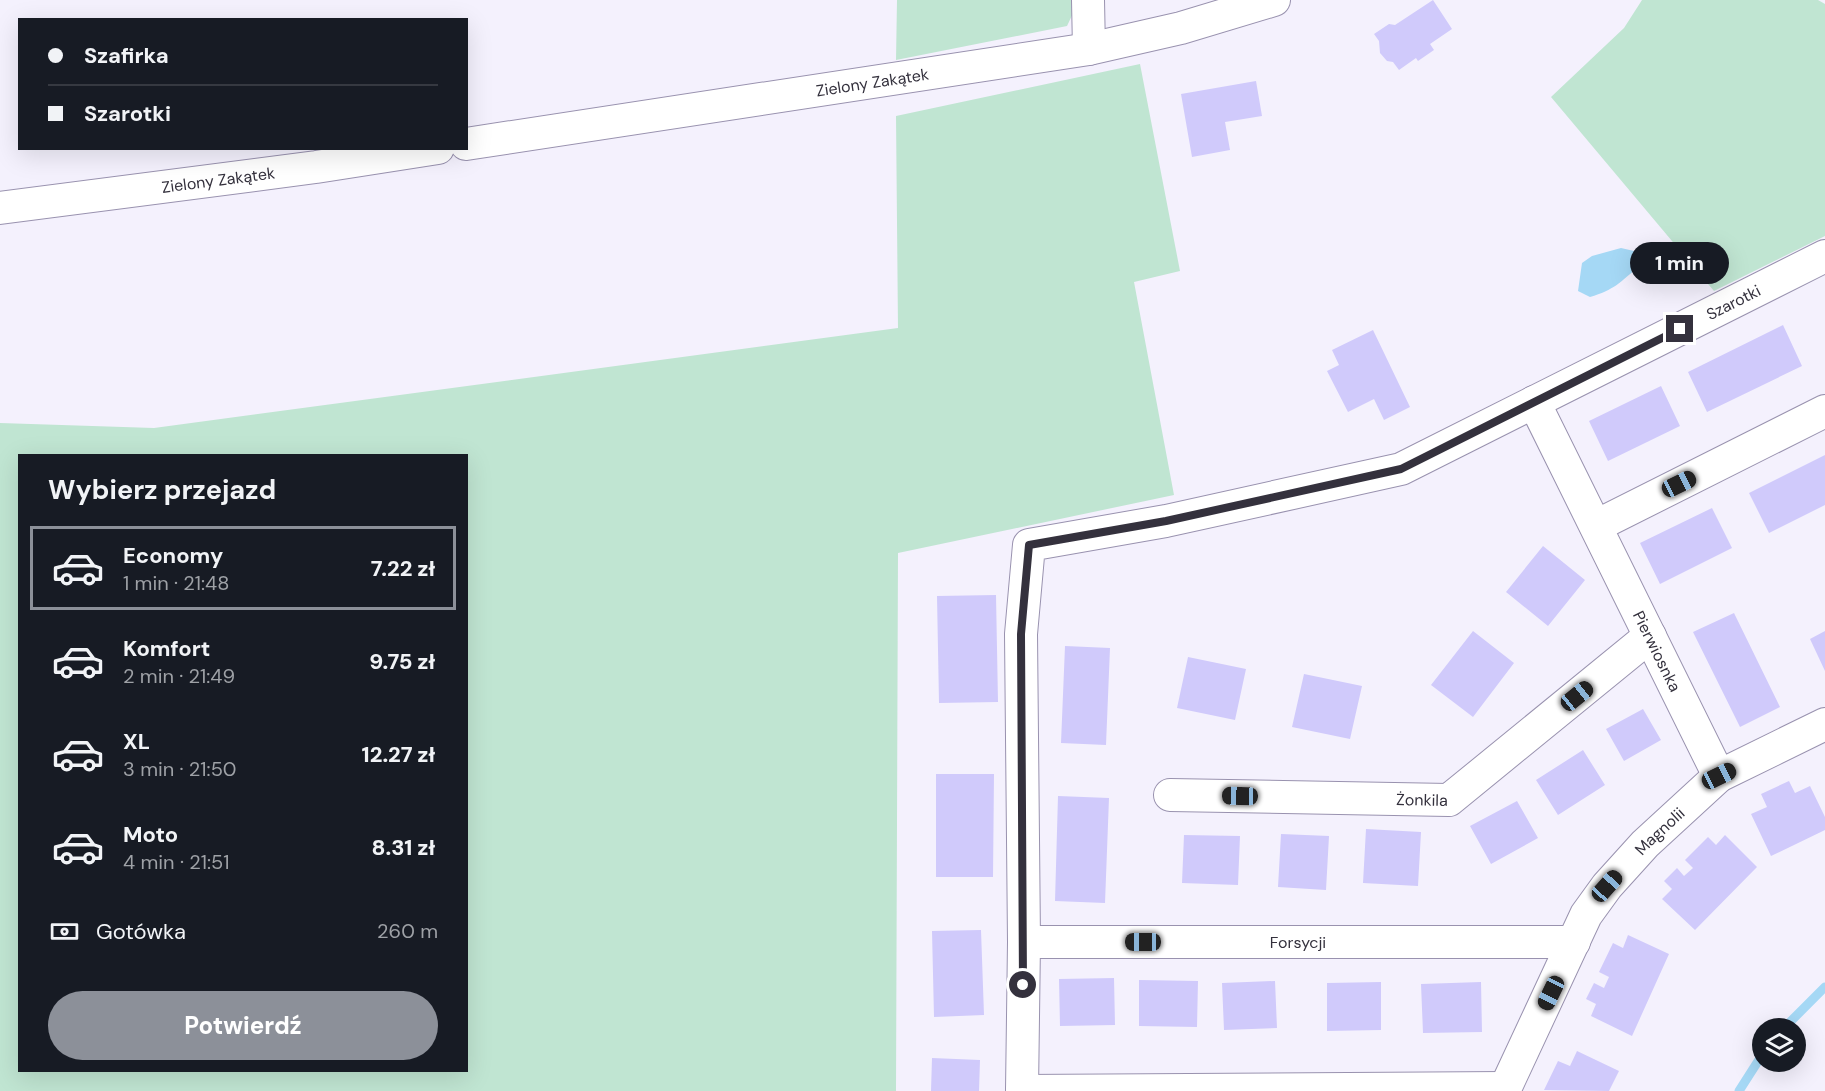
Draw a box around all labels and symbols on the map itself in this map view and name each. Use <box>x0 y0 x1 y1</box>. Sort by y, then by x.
street label: Zielony Zakątek <box>814 64 930 102</box>
street label: Zielony Zakątek <box>160 162 276 198</box>
callout: 1 min <box>1630 242 1730 284</box>
street label: Szarotki <box>1703 280 1764 325</box>
route end <box>1666 315 1693 342</box>
car <box>1659 468 1699 500</box>
street label: Pierwiosnka <box>1628 607 1686 695</box>
car <box>1557 678 1597 714</box>
car <box>1699 760 1739 792</box>
car <box>1222 787 1258 805</box>
street label: Żonkila <box>1396 789 1448 811</box>
street label: Magnolii <box>1630 803 1689 860</box>
car <box>1588 867 1626 905</box>
street label: Forsycji <box>1270 932 1326 953</box>
car <box>1125 933 1161 951</box>
route start <box>1009 971 1036 998</box>
car <box>1535 973 1567 1013</box>

